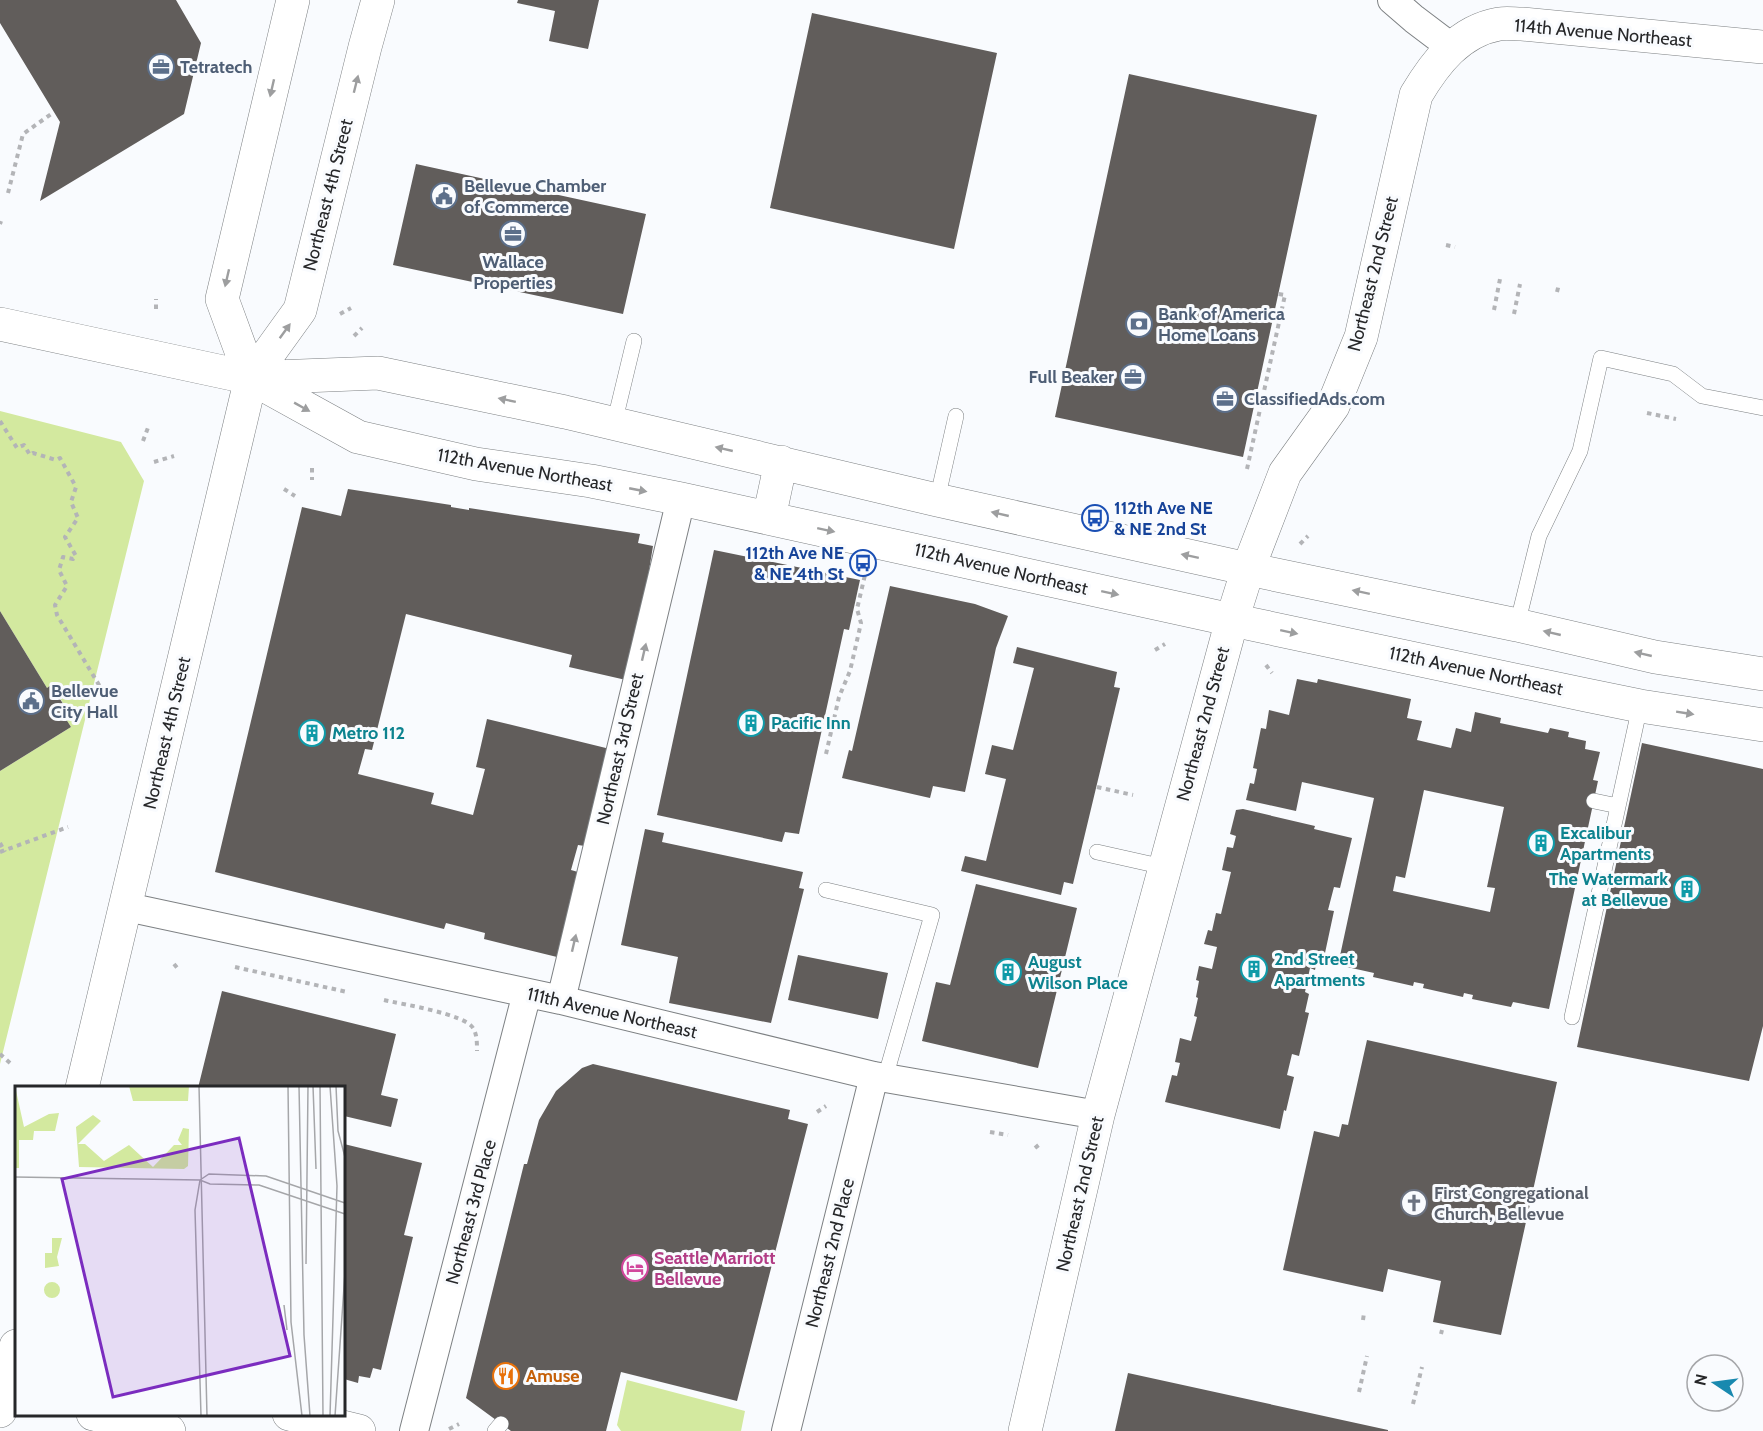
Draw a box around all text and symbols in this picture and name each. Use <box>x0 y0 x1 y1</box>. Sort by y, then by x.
street label: 114th Avenue Northeast <box>1513 14 1693 52</box>
office icon: Tetratech <box>146 52 176 82</box>
place label: Tetratech <box>180 56 252 78</box>
one-way arrow <box>351 75 361 93</box>
one-way arrow <box>266 79 276 97</box>
street label: Northeast 4th Street <box>298 117 358 273</box>
place label: Bellevue Chamber of Commerce <box>464 175 606 218</box>
public building icon: Bellevue Chamber of Commerce <box>429 181 459 211</box>
street label: Northeast 2nd Street <box>1343 194 1403 354</box>
office icon: Wallace Properties <box>498 219 528 249</box>
place label: Wallace Properties <box>473 251 553 294</box>
one-way arrow <box>222 269 232 287</box>
place label: Bank of America Home Loans <box>1158 303 1285 346</box>
bank icon: Bank of America Home Loans <box>1124 309 1154 339</box>
one-way arrow <box>279 323 291 339</box>
office icon: Full Beaker <box>1118 362 1148 392</box>
place label: Full Beaker <box>1029 366 1114 388</box>
office icon: ClassifiedAds.com <box>1210 384 1240 414</box>
place label: ClassifiedAds.com <box>1244 388 1385 410</box>
one-way arrow <box>498 395 517 404</box>
one-way arrow <box>294 401 310 412</box>
street label: 112th Avenue Northeast <box>436 444 614 496</box>
one-way arrow <box>715 444 733 454</box>
one-way arrow <box>628 486 647 495</box>
place label: 112th Ave NE & NE 2nd St <box>1114 497 1213 540</box>
bus stop icon: 112th Ave NE & NE 2nd St <box>1080 503 1110 533</box>
one-way arrow <box>991 509 1009 519</box>
one-way arrow <box>817 526 836 535</box>
street label: 112th Avenue Northeast <box>912 538 1090 600</box>
place label: 112th Ave NE & NE 4th St <box>745 542 844 585</box>
bus stop icon: 112th Ave NE & NE 4th St <box>848 548 878 578</box>
one-way arrow <box>1181 551 1200 560</box>
one-way arrow <box>1351 587 1370 596</box>
one-way arrow <box>1101 589 1120 598</box>
one-way arrow <box>1543 627 1561 637</box>
one-way arrow <box>1280 628 1299 637</box>
one-way arrow <box>639 642 649 661</box>
street label: 112th Avenue Northeast <box>1387 642 1565 700</box>
street label: Northeast 2nd Street <box>1172 644 1234 804</box>
one-way arrow <box>1634 648 1652 658</box>
street label: Northeast 4th Street <box>139 655 195 811</box>
street label: Northeast 3rd Street <box>592 671 648 827</box>
place label: Bellevue City Hall <box>51 680 118 723</box>
public building icon: Bellevue City Hall <box>16 686 46 716</box>
building icon: Pacific Inn <box>736 708 766 738</box>
one-way arrow <box>1676 709 1695 718</box>
place label: Pacific Inn <box>771 712 851 734</box>
building icon: Metro 112 <box>297 718 327 748</box>
place label: Metro 112 <box>332 722 405 744</box>
place label: Excalibur Apartments <box>1560 822 1652 865</box>
building icon: Excalibur Apartments <box>1526 828 1556 858</box>
place label: The Watermark at Bellevue <box>1549 868 1668 911</box>
building icon: The Watermark at Bellevue <box>1672 874 1702 904</box>
one-way arrow <box>570 934 579 953</box>
place label: 2nd Street Apartments <box>1274 948 1366 991</box>
place label: August Wilson Place <box>1028 951 1128 994</box>
building icon: 2nd Street Apartments <box>1239 954 1269 984</box>
building icon: August Wilson Place <box>993 957 1023 987</box>
street label: 111th Avenue Northeast <box>525 983 699 1043</box>
inset map <box>15 1086 345 1416</box>
street label: Northeast 2nd Street <box>1051 1114 1109 1274</box>
street label: Northeast 3rd Place <box>441 1137 501 1287</box>
street label: Northeast 2nd Place <box>801 1176 859 1330</box>
place label: First Congregational Church, Bellevue <box>1434 1182 1589 1225</box>
church icon: First Congregational Church, Bellevue <box>1399 1188 1429 1218</box>
place label: Seattle Marriott Bellevue <box>654 1247 775 1290</box>
hotel icon: Seattle Marriott Bellevue <box>620 1253 650 1283</box>
north arrow <box>1685 1353 1745 1413</box>
restaurant icon: Amuse <box>491 1361 521 1391</box>
place label: Amuse <box>526 1365 580 1387</box>
text: N <box>1690 1372 1711 1387</box>

